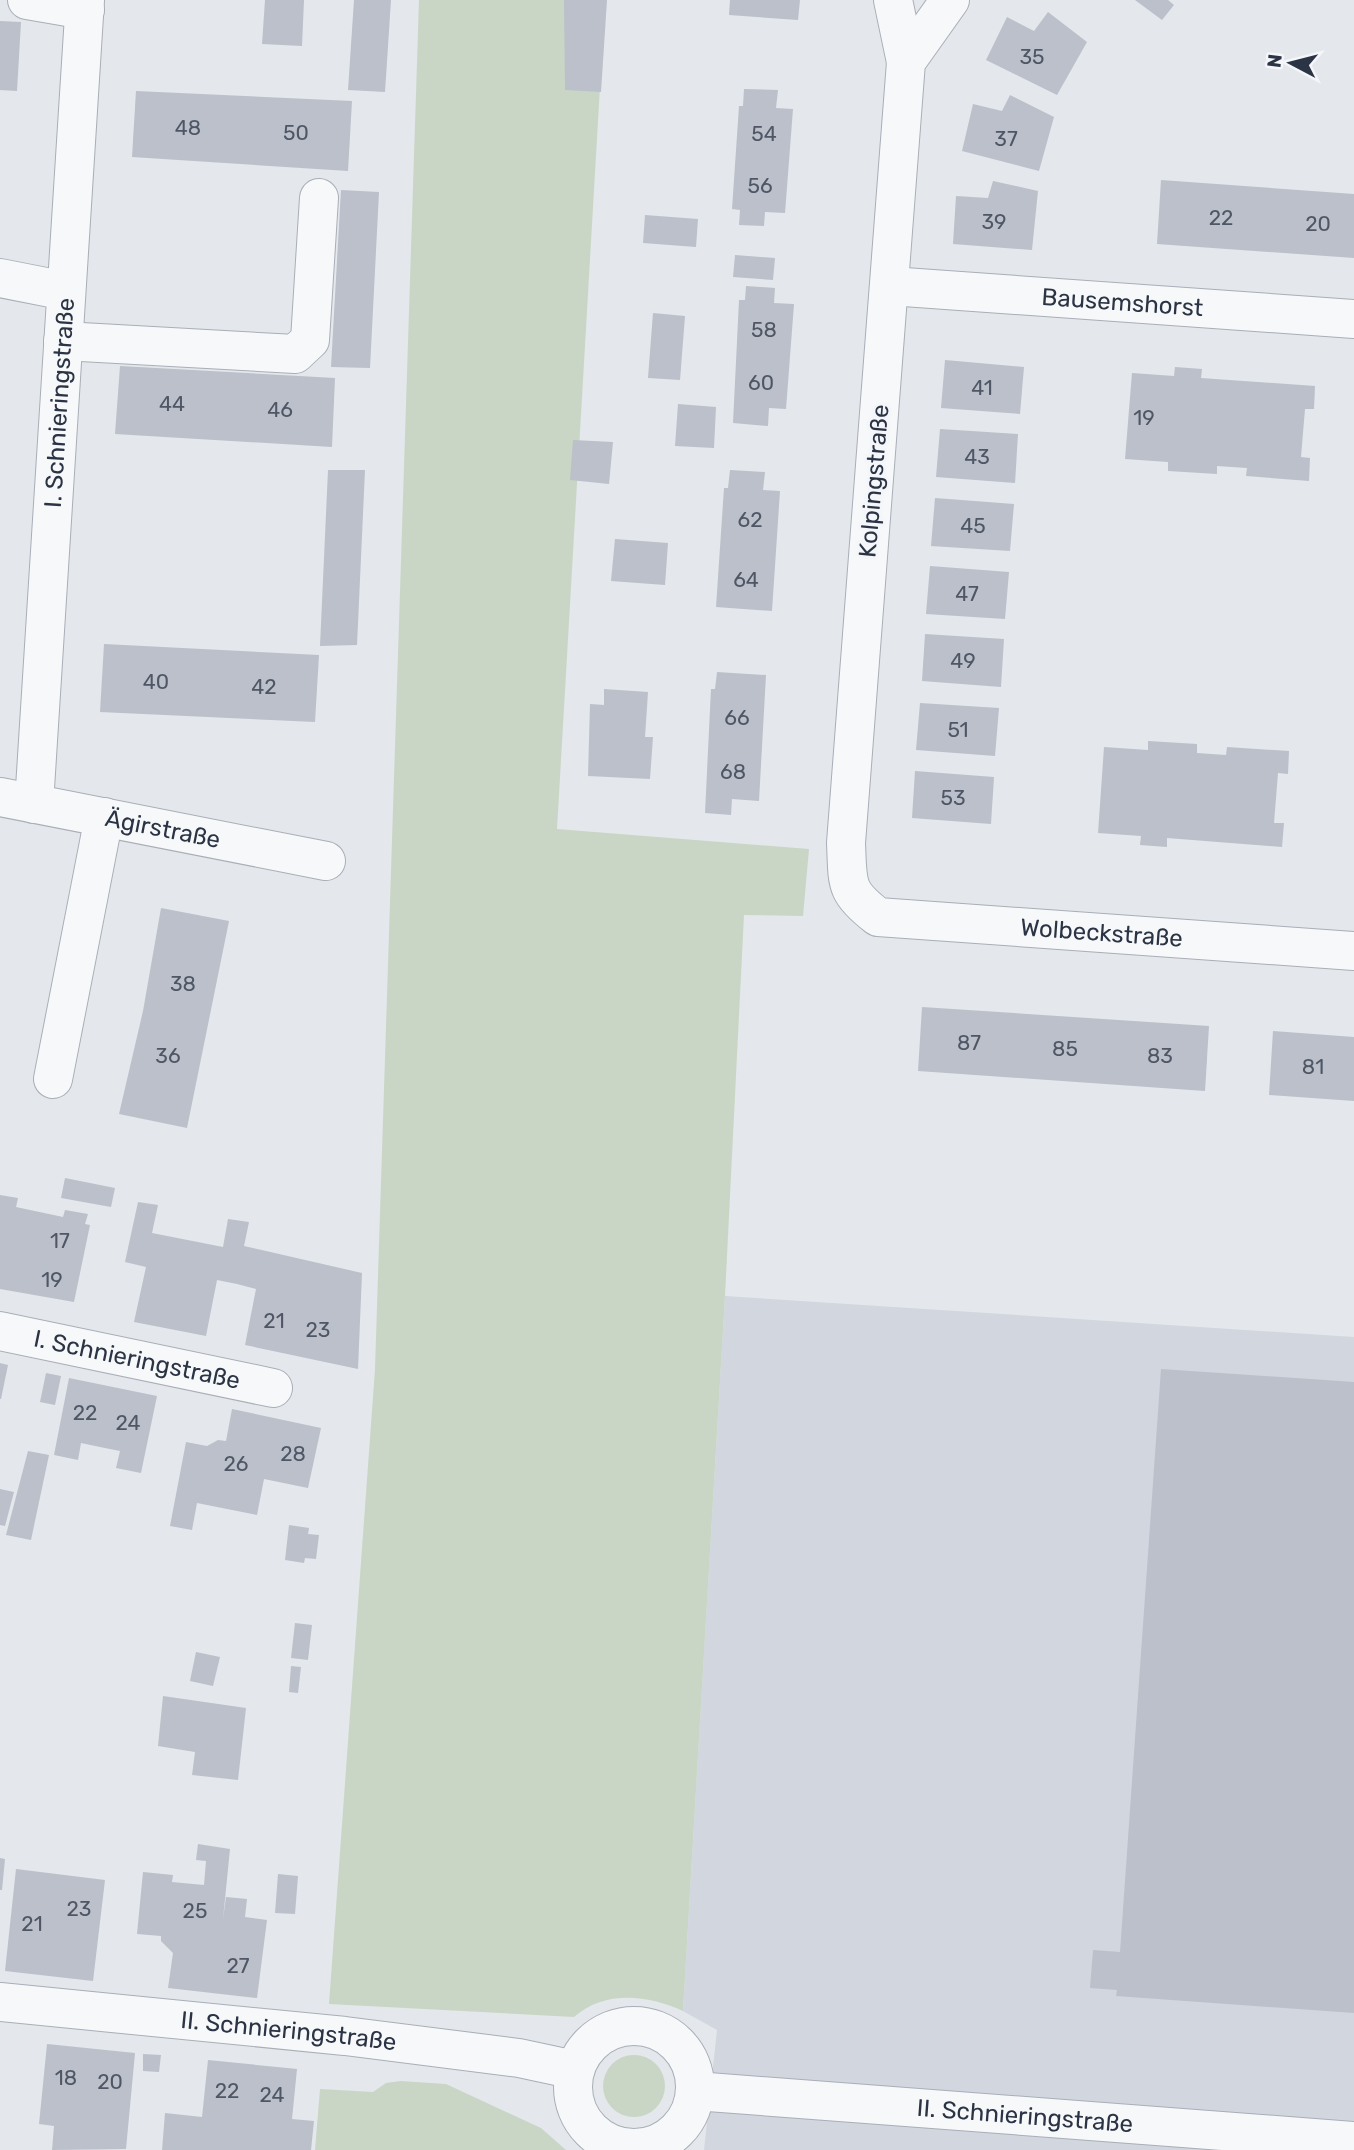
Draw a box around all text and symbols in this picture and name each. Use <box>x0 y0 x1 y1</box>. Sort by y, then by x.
north arrow <box>1256 28 1326 98</box>
house number: 35 <box>1019 44 1045 69</box>
text: N <box>1262 53 1287 69</box>
house number: 48 <box>175 115 201 140</box>
house number: 50 <box>283 120 309 145</box>
house number: 54 <box>751 121 777 146</box>
house number: 37 <box>994 126 1018 151</box>
house number: 56 <box>747 173 773 198</box>
house number: 22 <box>1209 205 1233 230</box>
house number: 39 <box>981 209 1007 234</box>
house number: 20 <box>1305 211 1331 236</box>
street label: Bausemshorst <box>1041 283 1204 322</box>
street label: I. Schnieringstraße <box>39 297 80 509</box>
house number: 58 <box>751 317 777 342</box>
house number: 60 <box>748 370 774 395</box>
house number: 41 <box>971 375 993 400</box>
house number: 44 <box>159 391 185 416</box>
house number: 46 <box>267 397 293 422</box>
street label: Kolpingstraße <box>853 403 895 559</box>
house number: 19 <box>1133 405 1155 430</box>
house number: 43 <box>964 444 990 469</box>
house number: 62 <box>738 507 763 532</box>
house number: 45 <box>960 513 986 538</box>
house number: 64 <box>733 567 759 592</box>
house number: 47 <box>955 581 979 606</box>
house number: 49 <box>950 648 976 673</box>
house number: 40 <box>143 669 169 694</box>
house number: 42 <box>251 674 277 699</box>
house number: 66 <box>724 705 750 730</box>
house number: 51 <box>947 717 969 742</box>
house number: 68 <box>720 759 746 784</box>
house number: 53 <box>940 785 966 810</box>
street label: Ägirstraße <box>103 804 223 854</box>
street label: Wolbeckstraße <box>1019 913 1184 953</box>
house number: 38 <box>170 971 196 996</box>
house number: 87 <box>957 1030 981 1055</box>
house number: 85 <box>1052 1036 1078 1061</box>
house number: 36 <box>155 1043 181 1068</box>
house number: 83 <box>1147 1043 1173 1068</box>
house number: 81 <box>1302 1054 1324 1079</box>
house number: 17 <box>50 1228 70 1253</box>
house number: 19 <box>41 1267 63 1292</box>
house number: 21 <box>263 1308 285 1333</box>
house number: 23 <box>306 1317 330 1342</box>
street label: I. Schnieringstraße <box>31 1324 243 1395</box>
house number: 22 <box>73 1400 97 1425</box>
house number: 24 <box>115 1410 141 1435</box>
house number: 28 <box>280 1441 306 1466</box>
house number: 26 <box>224 1451 249 1476</box>
house number: 23 <box>67 1896 91 1921</box>
house number: 25 <box>183 1898 207 1923</box>
house number: 21 <box>21 1911 43 1936</box>
house number: 27 <box>226 1953 250 1978</box>
street label: II. Schnieringstraße <box>179 2006 398 2056</box>
house number: 18 <box>55 2065 77 2090</box>
house number: 20 <box>97 2069 123 2094</box>
house number: 22 <box>215 2078 239 2103</box>
house number: 24 <box>259 2082 285 2107</box>
street label: II. Schnieringstraße <box>916 2094 1134 2138</box>

